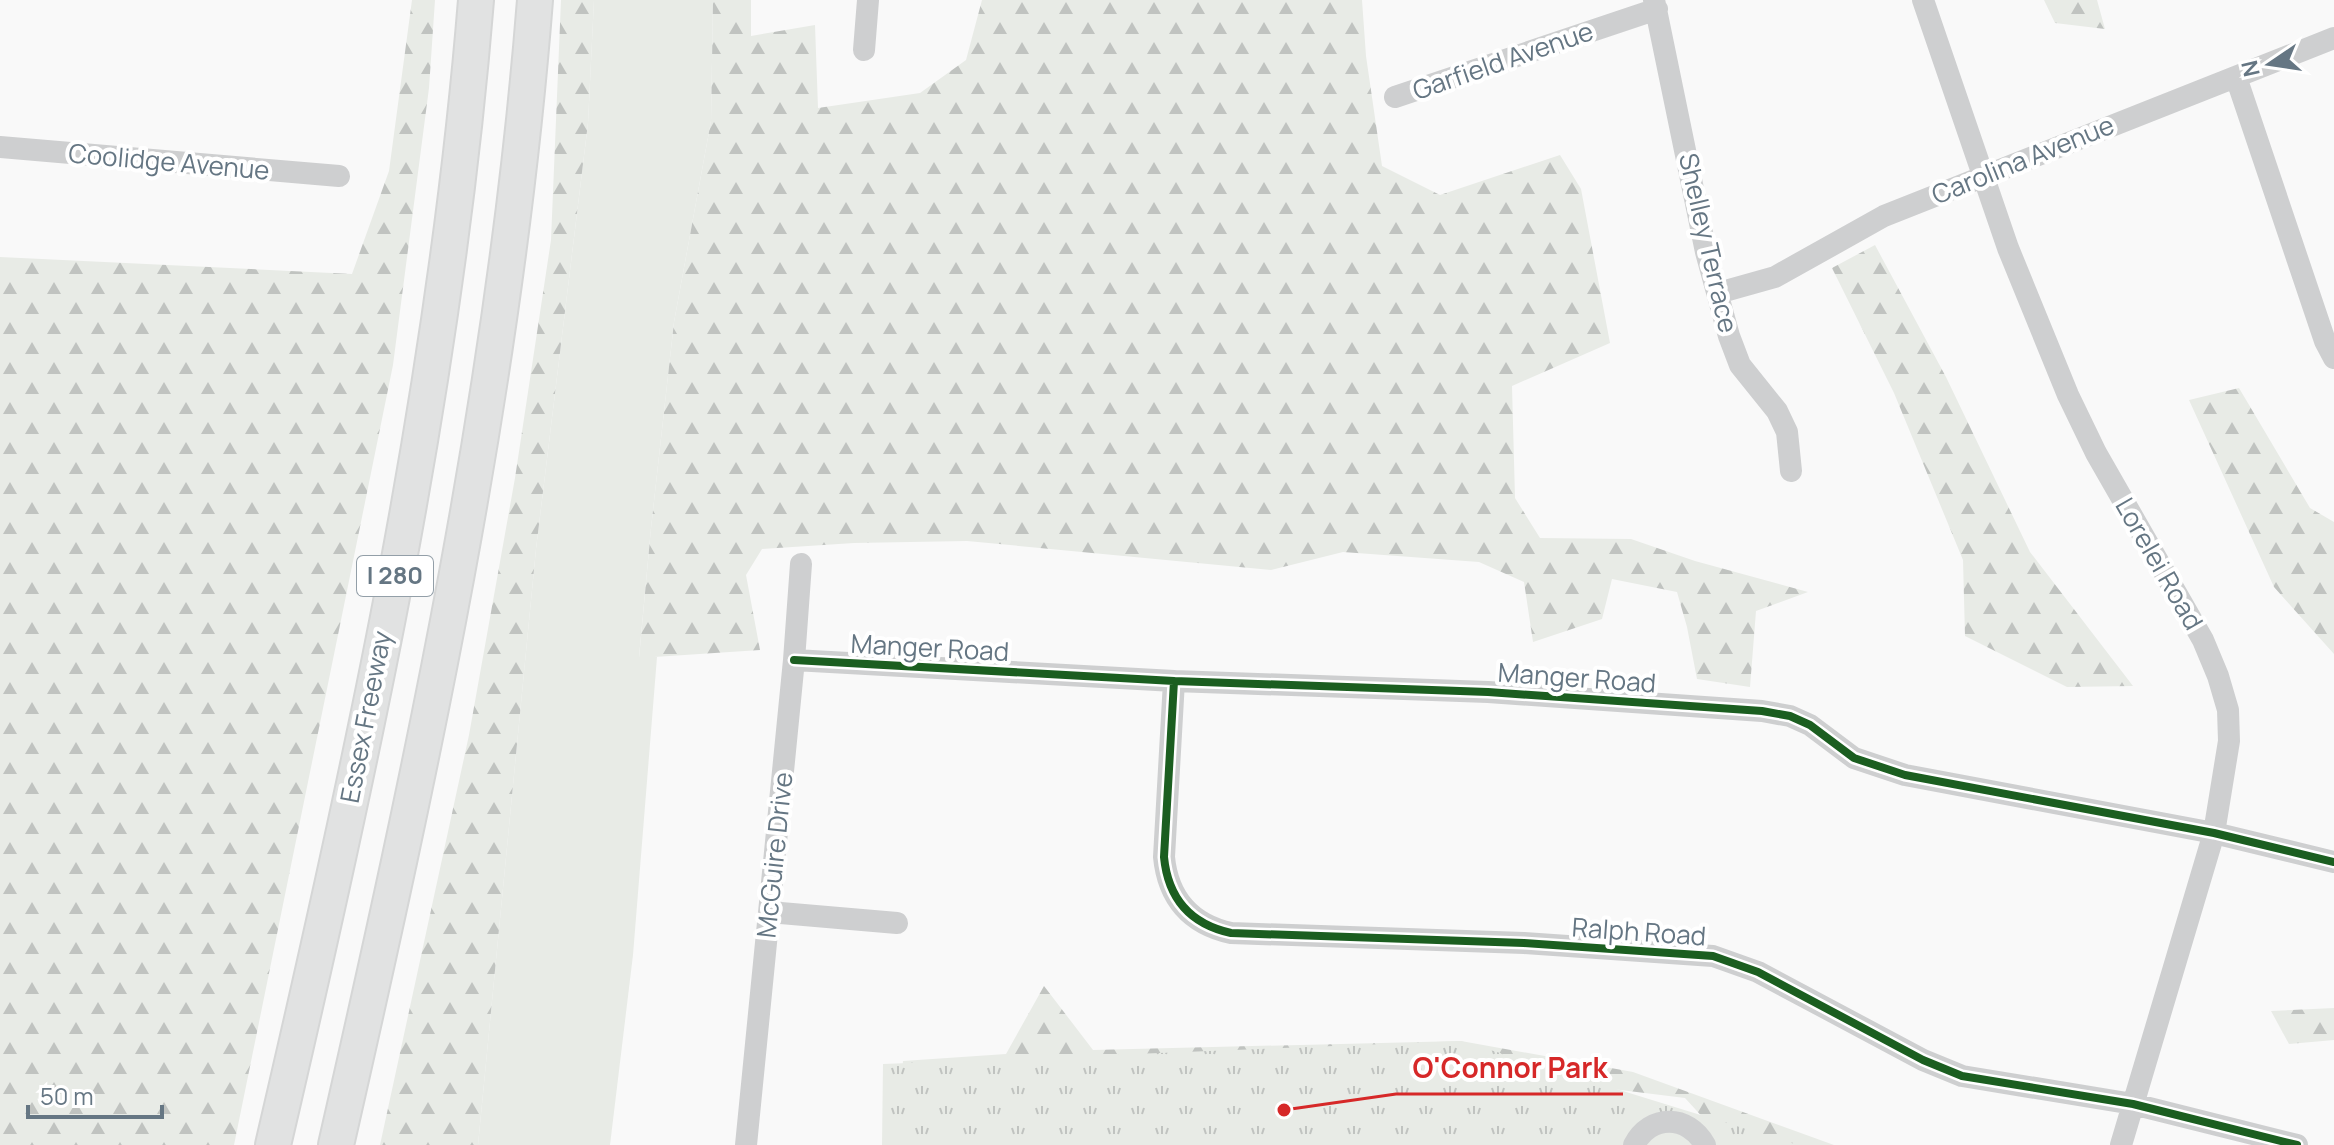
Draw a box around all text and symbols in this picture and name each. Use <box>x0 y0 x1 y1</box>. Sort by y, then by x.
street label: Garfield Avenue <box>1408 12 1598 108</box>
north arrow <box>2230 24 2310 104</box>
text: N <box>2234 57 2267 80</box>
street label: Carolina Avenue <box>1926 106 2119 212</box>
street label: Coolidge Avenue <box>67 134 271 188</box>
street label: Shelley Terrace <box>1671 149 1747 336</box>
street label: Lorelei Road <box>2107 491 2212 636</box>
road number: I 280 <box>357 556 433 596</box>
street label: Manger Road <box>850 625 1010 669</box>
street label: Essex Freeway <box>331 628 399 806</box>
street label: Manger Road <box>1497 654 1657 700</box>
street label: McGuire Drive <box>747 770 801 940</box>
street label: Ralph Road <box>1571 908 1707 954</box>
callout: O'Connor Park <box>1396 1042 1623 1094</box>
text: O'Connor Park <box>1412 1048 1608 1086</box>
scale bar <box>28 1069 162 1119</box>
text: 50 m <box>40 1079 94 1112</box>

